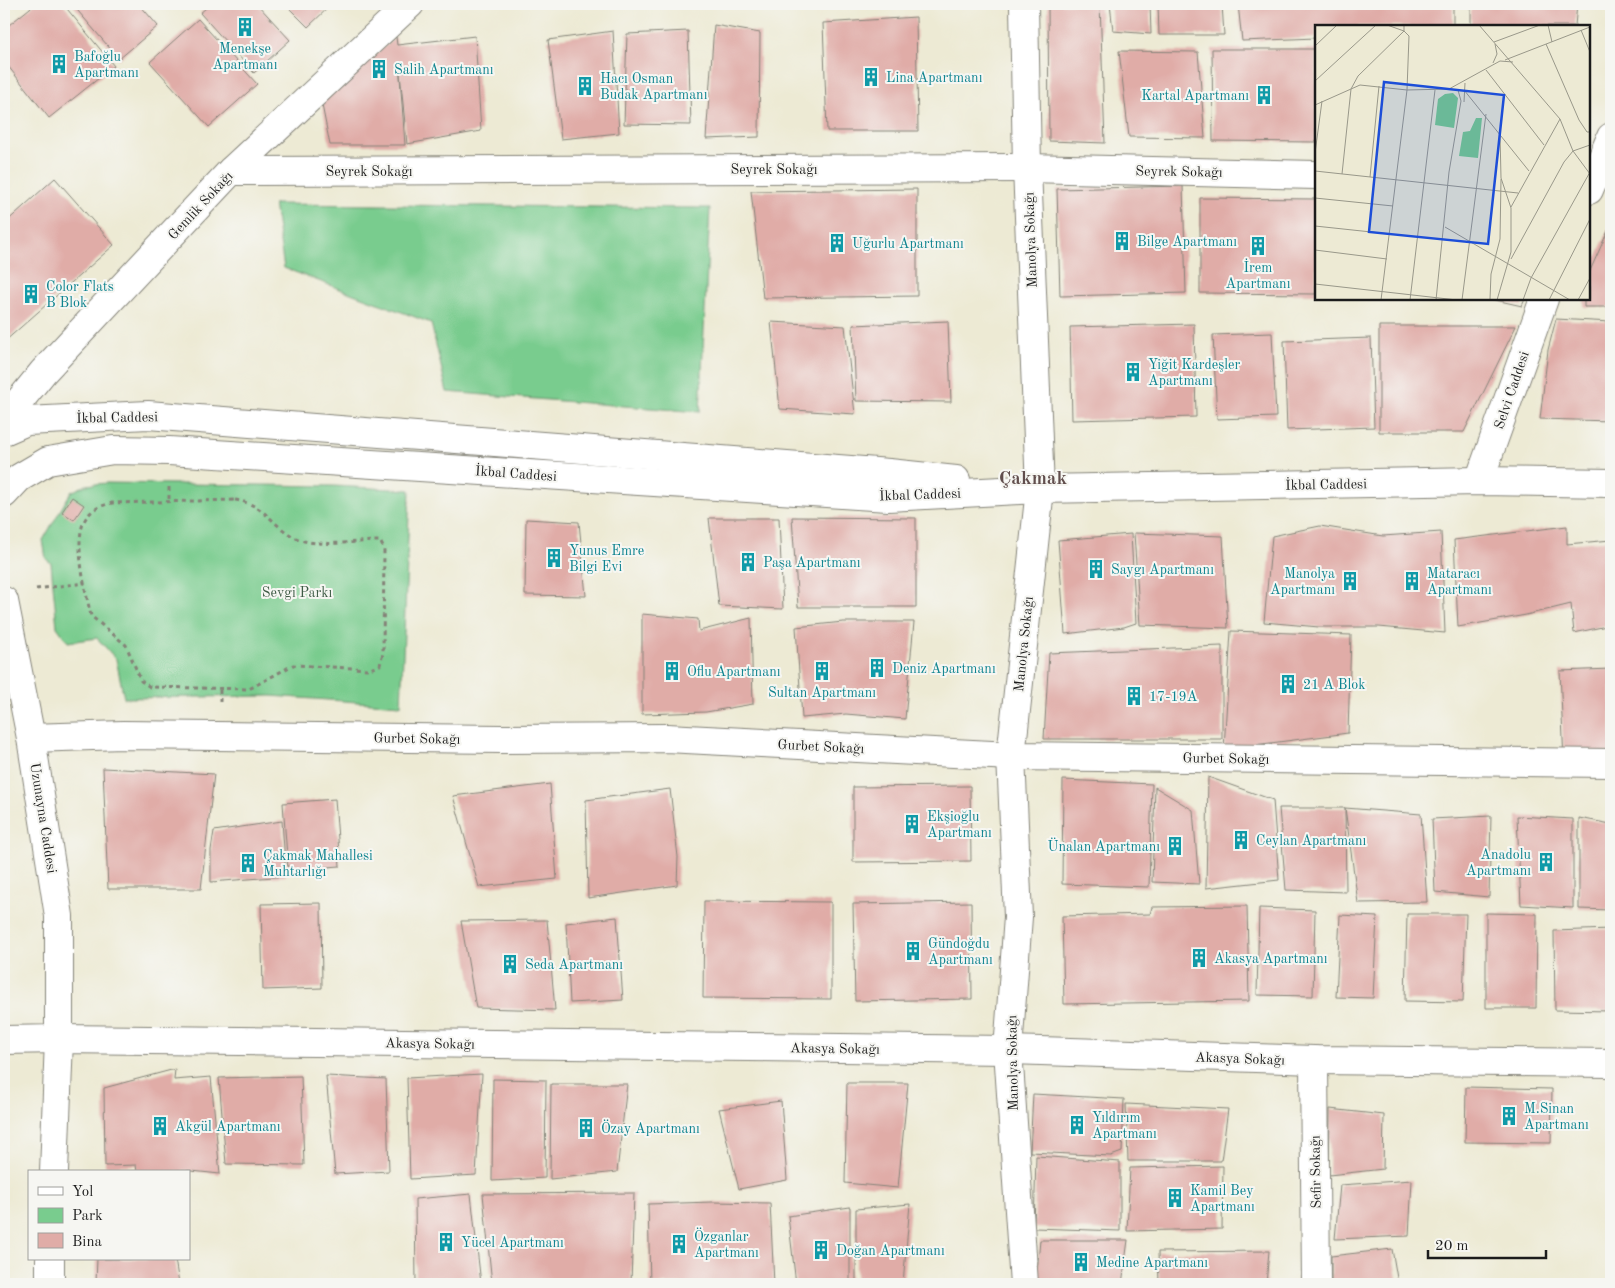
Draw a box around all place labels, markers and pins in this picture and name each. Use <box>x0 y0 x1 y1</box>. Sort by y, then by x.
building icon: Menekşe Apartmanı <box>234 16 256 38</box>
place label: Menekşe Apartmanı <box>213 42 278 72</box>
place label: Bafoğlu Apartmanı <box>74 50 139 80</box>
building icon: Bafoğlu Apartmanı <box>48 53 70 75</box>
building icon: Salih Apartmanı <box>368 58 390 80</box>
place label: Salih Apartmanı <box>394 63 494 77</box>
building icon: Lina Apartmanı <box>860 66 882 88</box>
place label: Lina Apartmanı <box>886 71 983 85</box>
place label: Hacı Osman Budak Apartmanı <box>600 72 708 102</box>
building icon: Hacı Osman Budak Apartmanı <box>574 75 596 97</box>
building icon: Kartal Apartmanı <box>1253 84 1275 106</box>
place label: Kartal Apartmanı <box>1141 89 1249 103</box>
building icon: Bilge Apartmanı <box>1111 230 1133 252</box>
building icon: Uğurlu Apartmanı <box>826 232 848 254</box>
place label: Bilge Apartmanı <box>1137 235 1237 249</box>
building icon: İrem Apartmanı <box>1247 235 1269 257</box>
place label: Uğurlu Apartmanı <box>852 237 964 251</box>
place label: İrem Apartmanı <box>1226 258 1291 291</box>
place label: Color Flats B Blok <box>46 280 114 310</box>
building icon: Color Flats B Blok <box>20 283 42 305</box>
place label: Yiğit Kardeşler Apartmanı <box>1148 358 1241 388</box>
building icon: Yiğit Kardeşler Apartmanı <box>1122 361 1144 383</box>
place label: Yunus Emre Bilgi Evi <box>569 544 644 574</box>
building icon: Yunus Emre Bilgi Evi <box>543 547 565 569</box>
building icon: Paşa Apartmanı <box>737 551 759 573</box>
place label: Paşa Apartmanı <box>763 556 861 570</box>
building icon: Saygı Apartmanı <box>1085 558 1107 580</box>
place label: Saygı Apartmanı <box>1111 563 1214 577</box>
place label: Manolya Apartmanı <box>1270 567 1335 597</box>
place label: Mataracı Apartmanı <box>1427 567 1492 597</box>
building icon: Manolya Apartmanı <box>1339 570 1361 592</box>
building icon: Mataracı Apartmanı <box>1401 570 1423 592</box>
building icon: Deniz Apartmanı <box>866 657 888 679</box>
building icon: Oflu Apartmanı <box>661 660 683 682</box>
building icon: Sultan Apartmanı <box>811 660 833 682</box>
place label: Deniz Apartmanı <box>892 662 996 676</box>
place label: Oflu Apartmanı <box>687 665 781 679</box>
building icon: 21 A Blok <box>1277 673 1299 695</box>
place label: 21 A Blok <box>1303 678 1365 692</box>
building icon: 17-19A <box>1123 685 1145 707</box>
place label: Sultan Apartmanı <box>768 686 876 700</box>
place label: 17-19A <box>1149 690 1198 704</box>
place label: Ekşioğlu Apartmanı <box>927 810 992 840</box>
building icon: Ekşioğlu Apartmanı <box>901 813 923 835</box>
building icon: Ceylan Apartmanı <box>1230 829 1252 851</box>
place label: Ceylan Apartmanı <box>1256 834 1367 848</box>
building icon: Ünalan Apartmanı <box>1164 835 1186 857</box>
place label: Ünalan Apartmanı <box>1048 837 1160 854</box>
place label: Anadolu Apartmanı <box>1466 848 1532 878</box>
place label: Çakmak Mahallesi Muhtarlığı <box>263 849 373 879</box>
building icon: Anadolu Apartmanı <box>1535 851 1557 873</box>
building icon: Çakmak Mahallesi Muhtarlığı <box>237 852 259 874</box>
place label: Gündoğdu Apartmanı <box>928 937 993 967</box>
building icon: Gündoğdu Apartmanı <box>902 940 924 962</box>
building icon: Akasya Apartmanı <box>1188 947 1210 969</box>
place label: Akasya Apartmanı <box>1214 952 1328 966</box>
building icon: Seda Apartmanı <box>499 953 521 975</box>
place label: Seda Apartmanı <box>525 958 623 972</box>
place label: M.Sinan Apartmanı <box>1524 1102 1589 1132</box>
building icon: M.Sinan Apartmanı <box>1498 1105 1520 1127</box>
place label: Yıldırım Apartmanı <box>1092 1111 1157 1141</box>
building icon: Yıldırım Apartmanı <box>1066 1114 1088 1136</box>
building icon: Akgül Apartmanı <box>149 1115 171 1137</box>
building icon: Özay Apartmanı <box>575 1117 597 1139</box>
place label: Özay Apartmanı <box>601 1119 700 1136</box>
place label: Akgül Apartmanı <box>175 1120 281 1134</box>
place label: Kamil Bey Apartmanı <box>1190 1184 1255 1214</box>
building icon: Kamil Bey Apartmanı <box>1164 1187 1186 1209</box>
place label: Özganlar Apartmanı <box>694 1227 759 1260</box>
building icon: Yücel Apartmanı <box>435 1231 457 1253</box>
building icon: Özganlar Apartmanı <box>668 1233 690 1255</box>
place label: Yücel Apartmanı <box>461 1236 564 1250</box>
building icon: Doğan Apartmanı <box>810 1239 832 1261</box>
place label: Doğan Apartmanı <box>836 1244 945 1258</box>
building icon: Medine Apartmanı <box>1070 1251 1092 1273</box>
place label: Medine Apartmanı <box>1096 1256 1208 1270</box>

